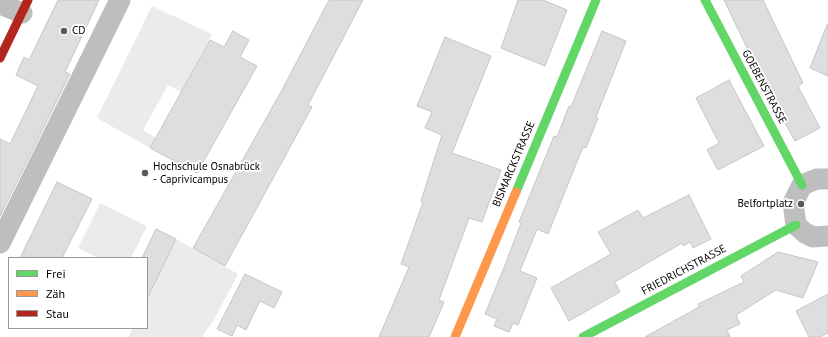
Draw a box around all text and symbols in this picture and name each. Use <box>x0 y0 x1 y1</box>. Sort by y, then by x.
place label: CD <box>72 24 85 38</box>
marker: CD <box>59 26 69 36</box>
street label: GOEBENSTRASSE <box>739 48 789 126</box>
street label: BISMARCKSTRASSE <box>490 119 538 209</box>
place label: Hochschule Osnabrück - Caprivicampus <box>153 160 260 186</box>
marker: Hochschule Osnabrück - Caprivicampus <box>140 168 150 178</box>
place label: Belfortplatz <box>737 197 793 211</box>
marker: Belfortplatz <box>796 199 806 209</box>
street label: FRIEDRICHSTRASSE <box>639 242 729 298</box>
legend <box>8 257 148 329</box>
text: Frei <box>46 266 66 281</box>
text: Zäh <box>46 286 65 301</box>
text: Stau <box>46 306 69 321</box>

